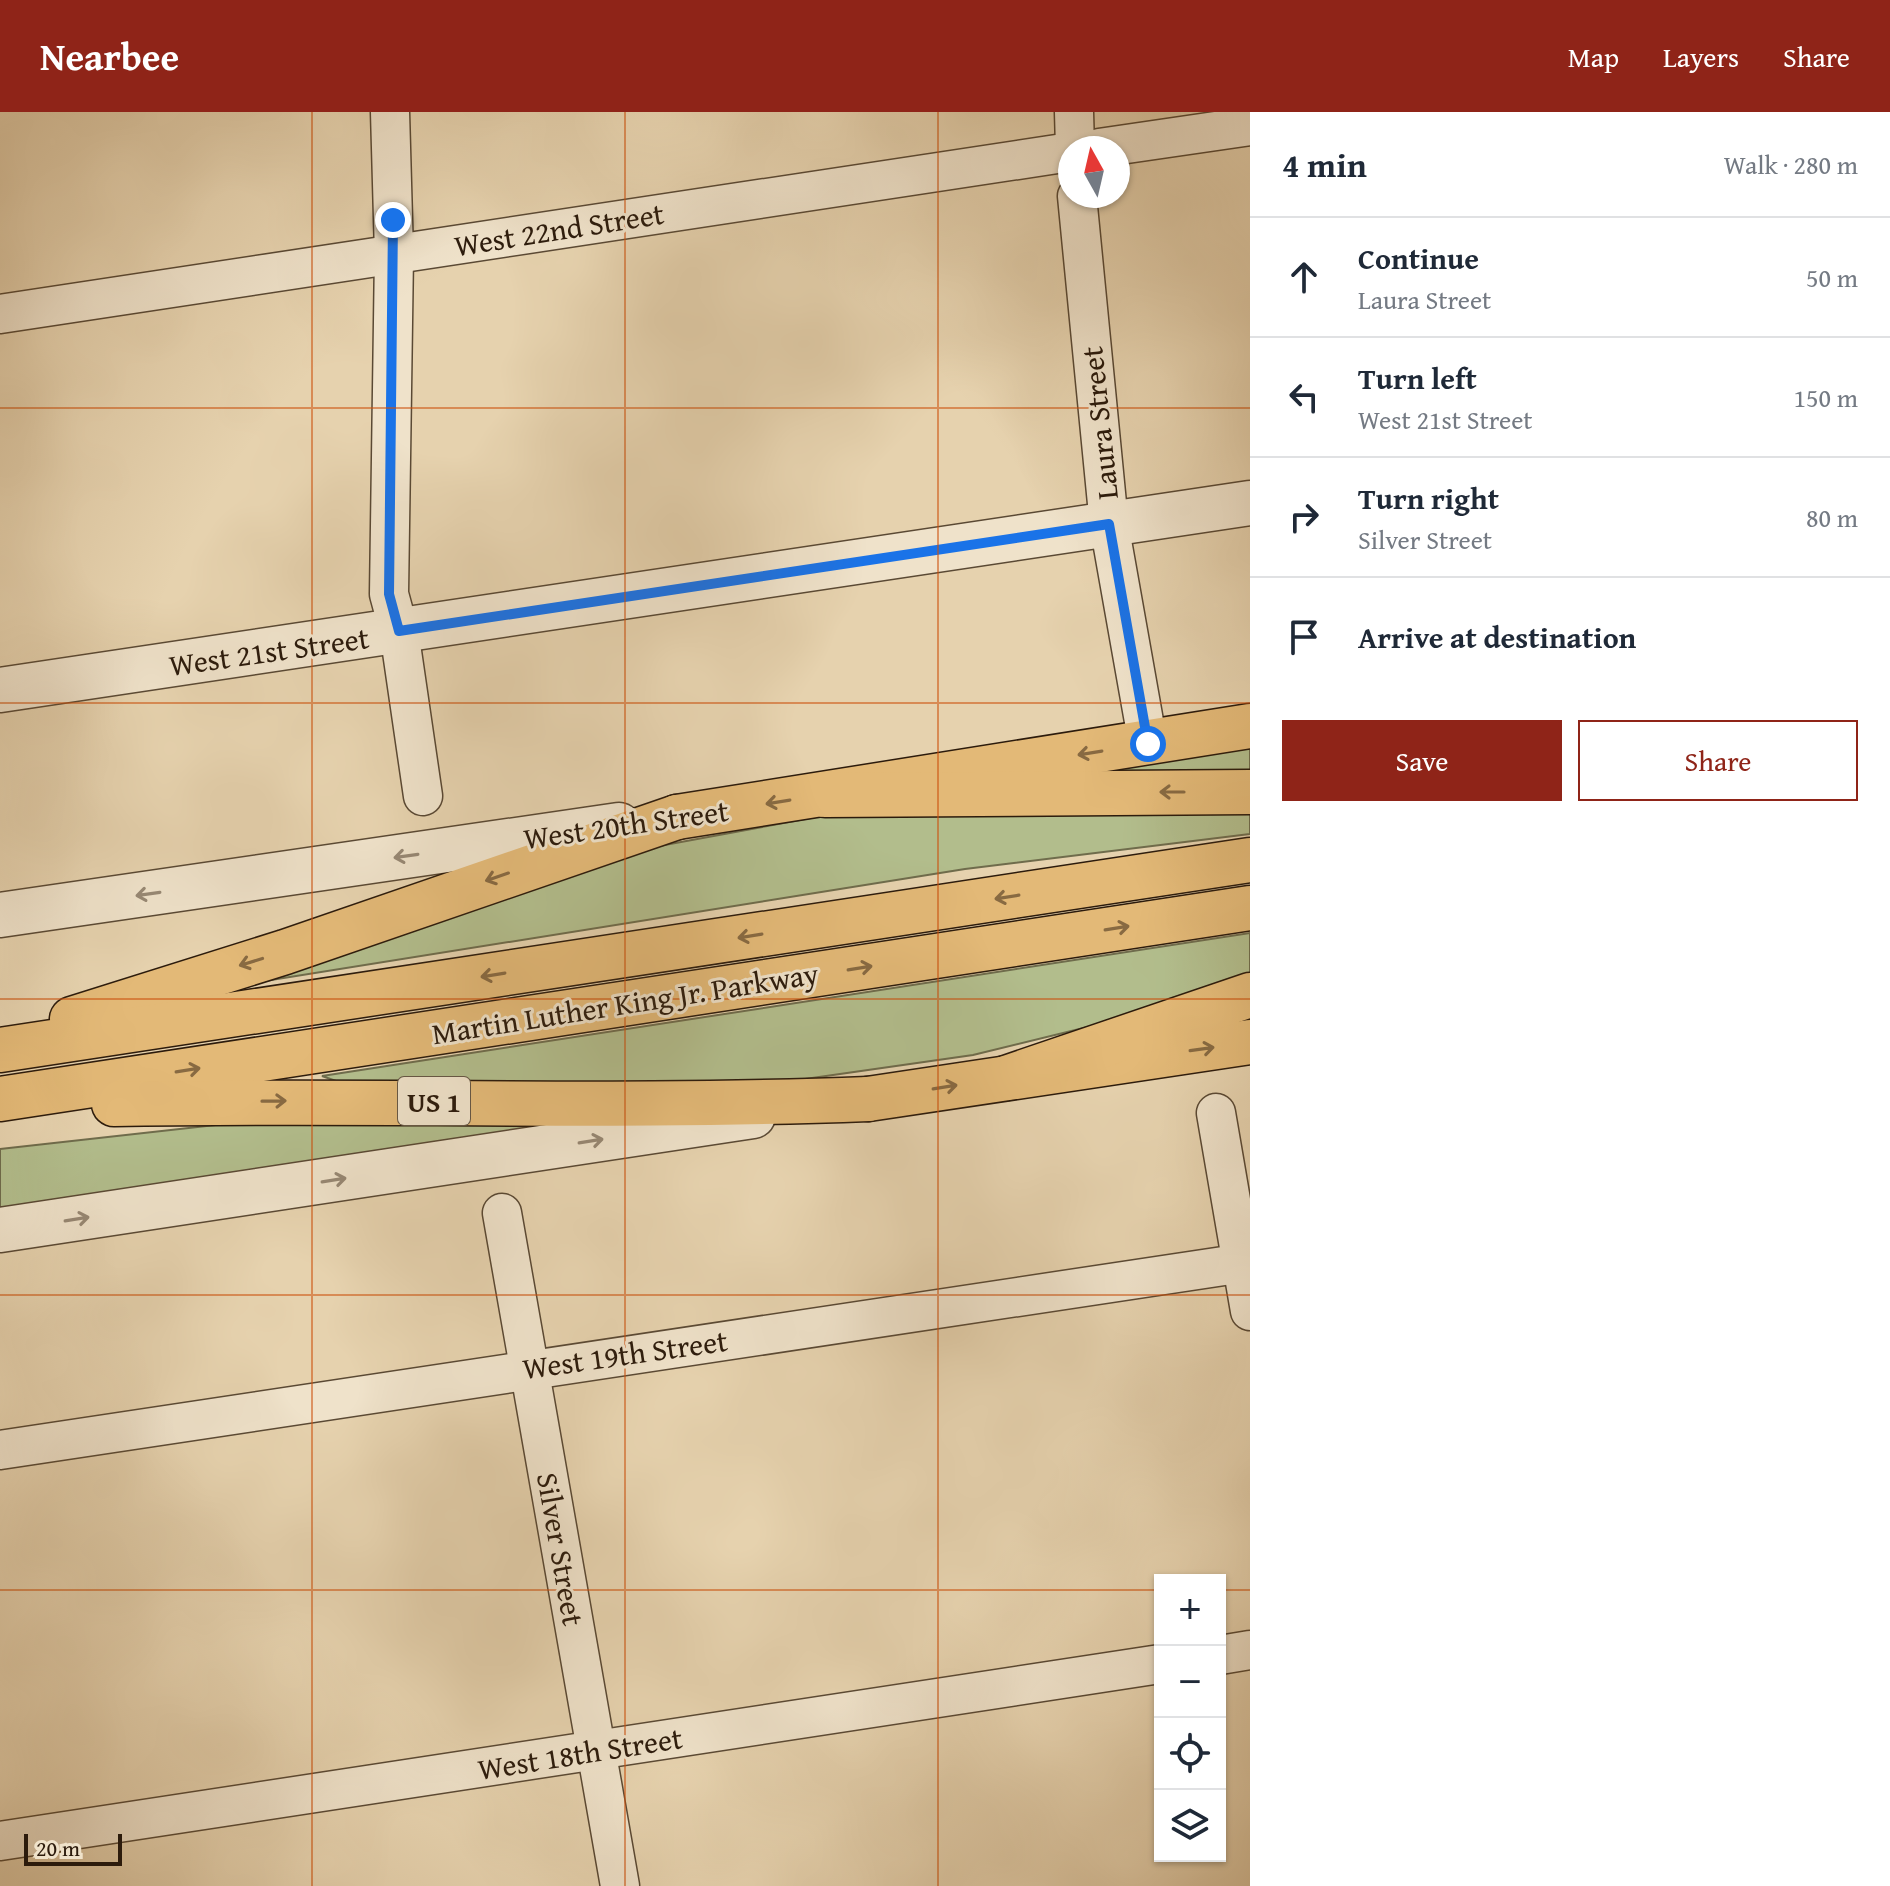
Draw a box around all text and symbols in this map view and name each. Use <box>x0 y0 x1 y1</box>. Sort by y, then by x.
text: Nearbee <box>40 28 179 84</box>
text: Map <box>1568 36 1619 77</box>
text: Layers <box>1663 36 1739 77</box>
text: Share <box>1783 36 1850 77</box>
north arrow <box>1058 136 1130 208</box>
text: 4 min <box>1282 140 1367 189</box>
text: Walk · 280 m <box>1724 145 1858 184</box>
street label: West 22nd Street <box>451 191 667 267</box>
route end <box>375 202 411 238</box>
text: Continue <box>1358 236 1479 280</box>
icon: ahead <box>1282 255 1326 299</box>
text: 50 m <box>1806 258 1858 297</box>
text: Laura Street <box>1358 280 1491 319</box>
street label: Laura Street <box>1069 344 1129 502</box>
text: Turn left <box>1358 356 1477 400</box>
icon: left <box>1282 375 1326 419</box>
text: 150 m <box>1793 378 1858 417</box>
text: West 21st Street <box>1358 400 1533 439</box>
text: Turn right <box>1358 476 1499 520</box>
icon: right <box>1282 495 1326 539</box>
text: 80 m <box>1806 498 1858 537</box>
text: Silver Street <box>1358 520 1492 559</box>
street label: West 21st Street <box>166 615 372 687</box>
icon: arrive <box>1282 615 1326 659</box>
text: Arrive at destination <box>1358 615 1636 659</box>
button: Save <box>1282 720 1562 801</box>
button: Share <box>1578 720 1858 801</box>
route start <box>1130 726 1166 762</box>
one-way arrow <box>1078 746 1103 761</box>
one-way arrow <box>1159 784 1186 800</box>
street label: West 20th Street <box>521 788 732 860</box>
one-way arrow <box>766 795 791 810</box>
one-way arrow <box>394 849 419 864</box>
one-way arrow <box>484 871 509 886</box>
one-way arrow <box>136 887 162 902</box>
one-way arrow <box>995 890 1020 905</box>
one-way arrow <box>1104 920 1129 935</box>
one-way arrow <box>738 929 763 944</box>
street label: Martin Luther King Jr. Parkway <box>429 951 822 1055</box>
one-way arrow <box>239 956 264 970</box>
one-way arrow <box>847 959 872 974</box>
one-way arrow <box>481 968 506 983</box>
one-way arrow <box>1189 1041 1214 1056</box>
one-way arrow <box>175 1062 200 1077</box>
road number: US 1 <box>398 1077 470 1125</box>
one-way arrow <box>932 1079 957 1094</box>
one-way arrow <box>260 1093 287 1109</box>
one-way arrow <box>578 1133 603 1148</box>
one-way arrow <box>321 1172 346 1187</box>
one-way arrow <box>64 1210 89 1225</box>
street label: West 19th Street <box>520 1318 731 1390</box>
street label: Silver Street <box>526 1469 596 1629</box>
map controls <box>1154 1574 1226 1862</box>
button: + <box>1154 1574 1226 1646</box>
button: − <box>1154 1646 1226 1718</box>
street label: West 18th Street <box>475 1715 686 1791</box>
button: locate <box>1154 1718 1226 1790</box>
button: layers <box>1154 1790 1226 1862</box>
scale bar <box>24 1830 122 1866</box>
text: 20 m <box>36 1832 80 1864</box>

